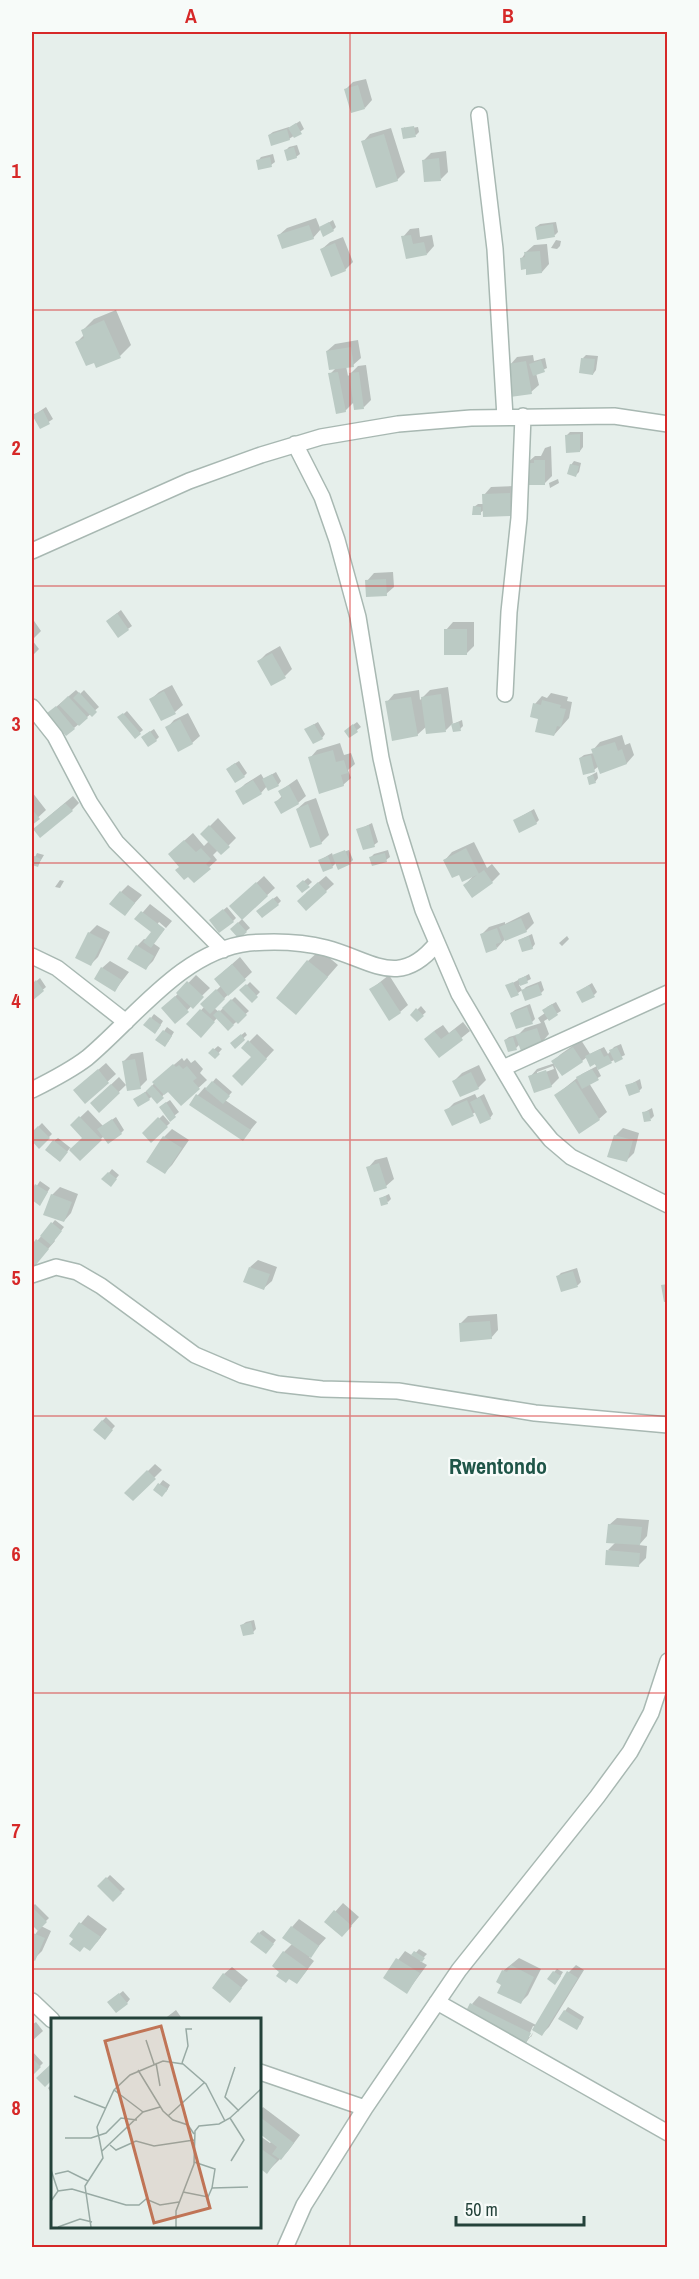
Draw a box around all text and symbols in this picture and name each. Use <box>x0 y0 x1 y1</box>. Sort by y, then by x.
text: A <box>185 2 197 29</box>
text: B <box>502 2 514 29</box>
text: 1 <box>11 157 21 184</box>
text: 2 <box>11 434 21 461</box>
text: 3 <box>11 710 21 737</box>
text: 4 <box>11 987 21 1014</box>
text: 5 <box>11 1264 21 1291</box>
district label: Rwentondo <box>449 1451 547 1481</box>
text: 6 <box>11 1540 21 1567</box>
text: 7 <box>11 1817 21 1844</box>
inset map <box>51 2018 261 2228</box>
text: 8 <box>11 2094 21 2121</box>
scale bar <box>456 2189 584 2227</box>
text: 50 m <box>465 2197 498 2222</box>

